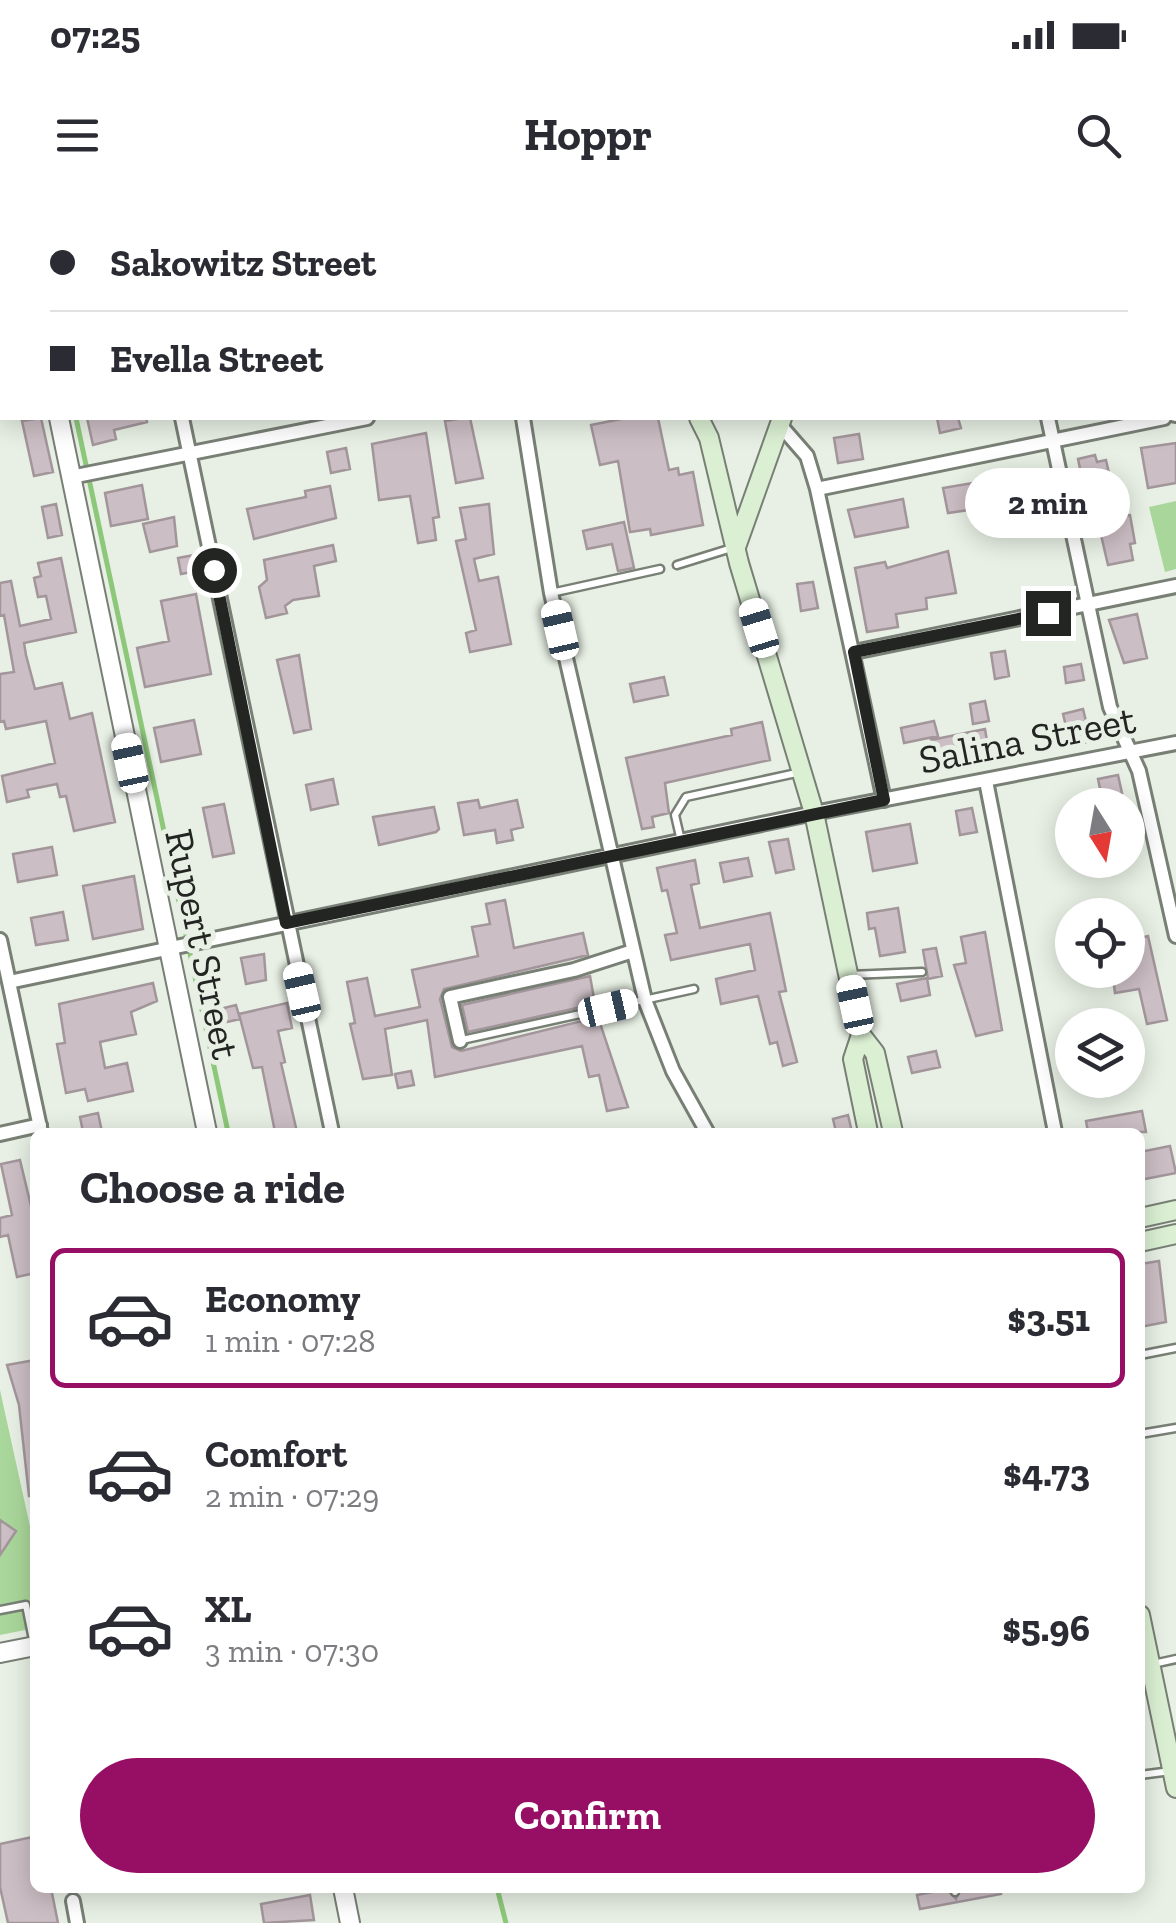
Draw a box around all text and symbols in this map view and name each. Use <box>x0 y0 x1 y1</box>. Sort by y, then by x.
text: 07:25 <box>50 12 140 58</box>
icon: menu <box>50 108 105 163</box>
text: Hoppr <box>524 108 652 162</box>
icon: search <box>1071 108 1126 163</box>
text: Sakowitz Street <box>110 240 376 286</box>
text: Evella Street <box>110 336 323 382</box>
callout: 2 min <box>966 468 1130 538</box>
text: 2 min <box>1008 484 1087 522</box>
route start <box>192 548 237 593</box>
route end <box>1026 591 1071 636</box>
car <box>736 595 782 661</box>
car <box>539 597 581 663</box>
street label: Salina Street <box>915 694 1139 783</box>
car <box>109 731 151 795</box>
north arrow <box>1055 788 1145 878</box>
map controls <box>1055 788 1145 1098</box>
street label: Rupert Street <box>155 825 251 1064</box>
button: locate <box>1055 898 1145 988</box>
car <box>281 959 323 1025</box>
car <box>834 973 876 1037</box>
car <box>575 987 641 1029</box>
button: layers <box>1055 1008 1145 1098</box>
text: Choose a ride <box>80 1161 345 1215</box>
icon: car <box>85 1273 175 1363</box>
text: Economy <box>205 1276 360 1322</box>
text: $3.51 <box>1007 1295 1090 1341</box>
text: 1 min · 07:28 <box>205 1322 375 1360</box>
icon: car <box>85 1428 175 1518</box>
text: Comfort <box>205 1431 347 1477</box>
text: $4.73 <box>1003 1450 1090 1496</box>
text: 2 min · 07:29 <box>205 1477 379 1515</box>
icon: car <box>85 1583 175 1673</box>
text: XL <box>205 1586 252 1632</box>
text: $5.96 <box>1002 1605 1090 1651</box>
text: 3 min · 07:30 <box>205 1632 379 1670</box>
button: Confirm <box>80 1758 1095 1873</box>

